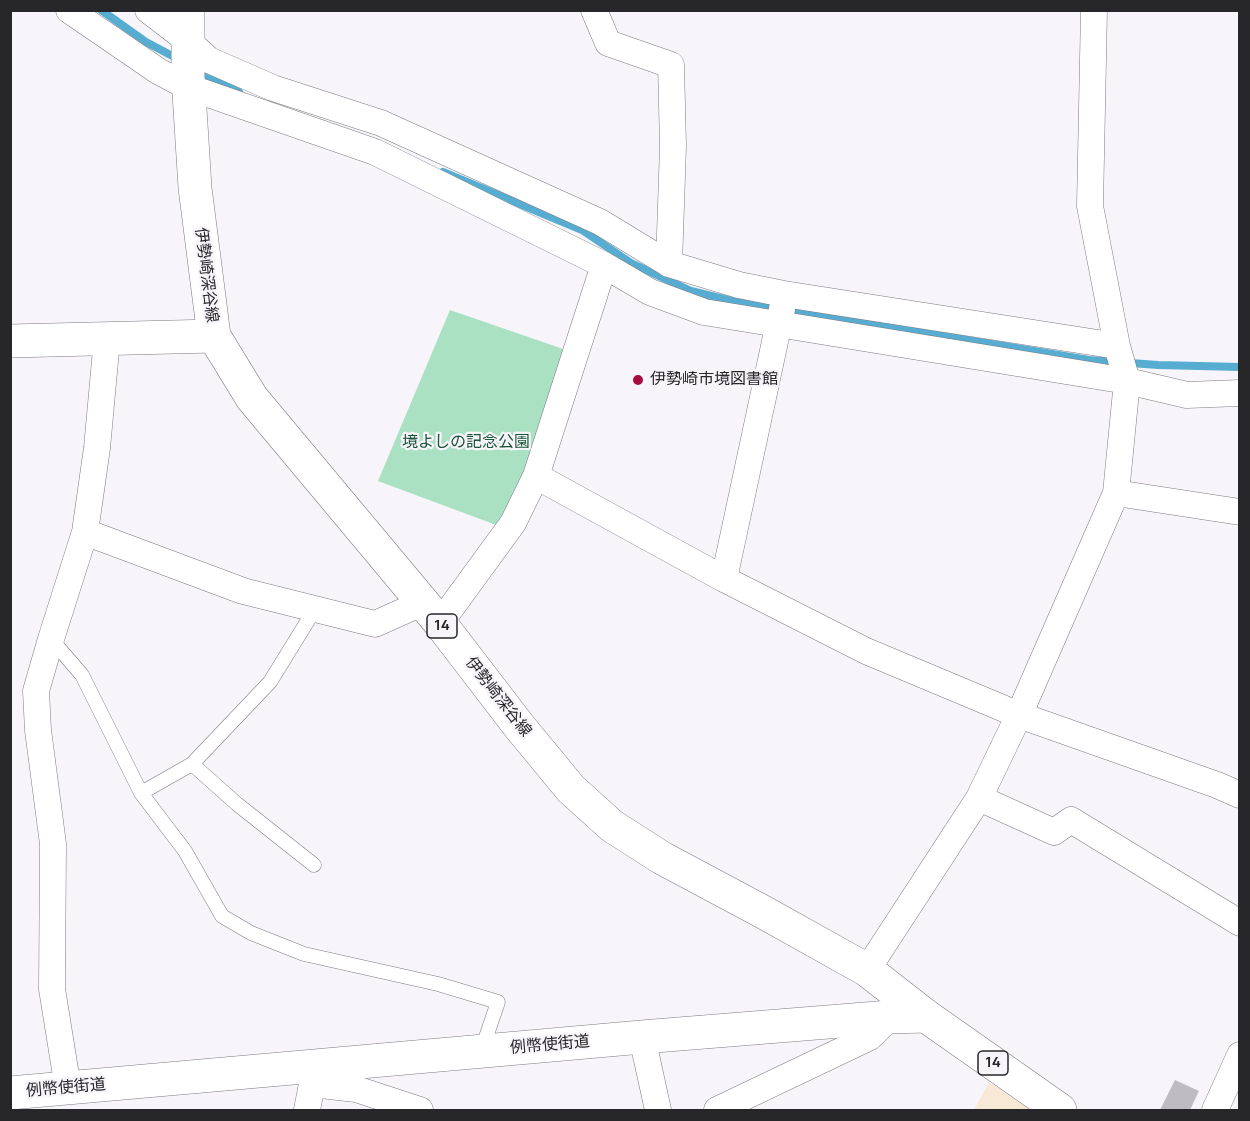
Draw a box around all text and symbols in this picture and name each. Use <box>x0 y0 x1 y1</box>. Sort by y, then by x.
street label: 伊勢崎深谷線 <box>191 226 221 324</box>
place label: 伊勢崎市境図書館 <box>650 370 778 390</box>
marker: 伊勢崎市境図書館 <box>631 373 645 387</box>
park label: 境よしの記念公園 <box>402 433 530 453</box>
road number: 14 <box>427 614 457 638</box>
street label: 伊勢崎深谷線 <box>461 653 535 741</box>
street label: 例幣使街道 <box>509 1032 591 1058</box>
road number: 14 <box>978 1051 1008 1075</box>
street label: 例幣使街道 <box>25 1075 107 1101</box>

